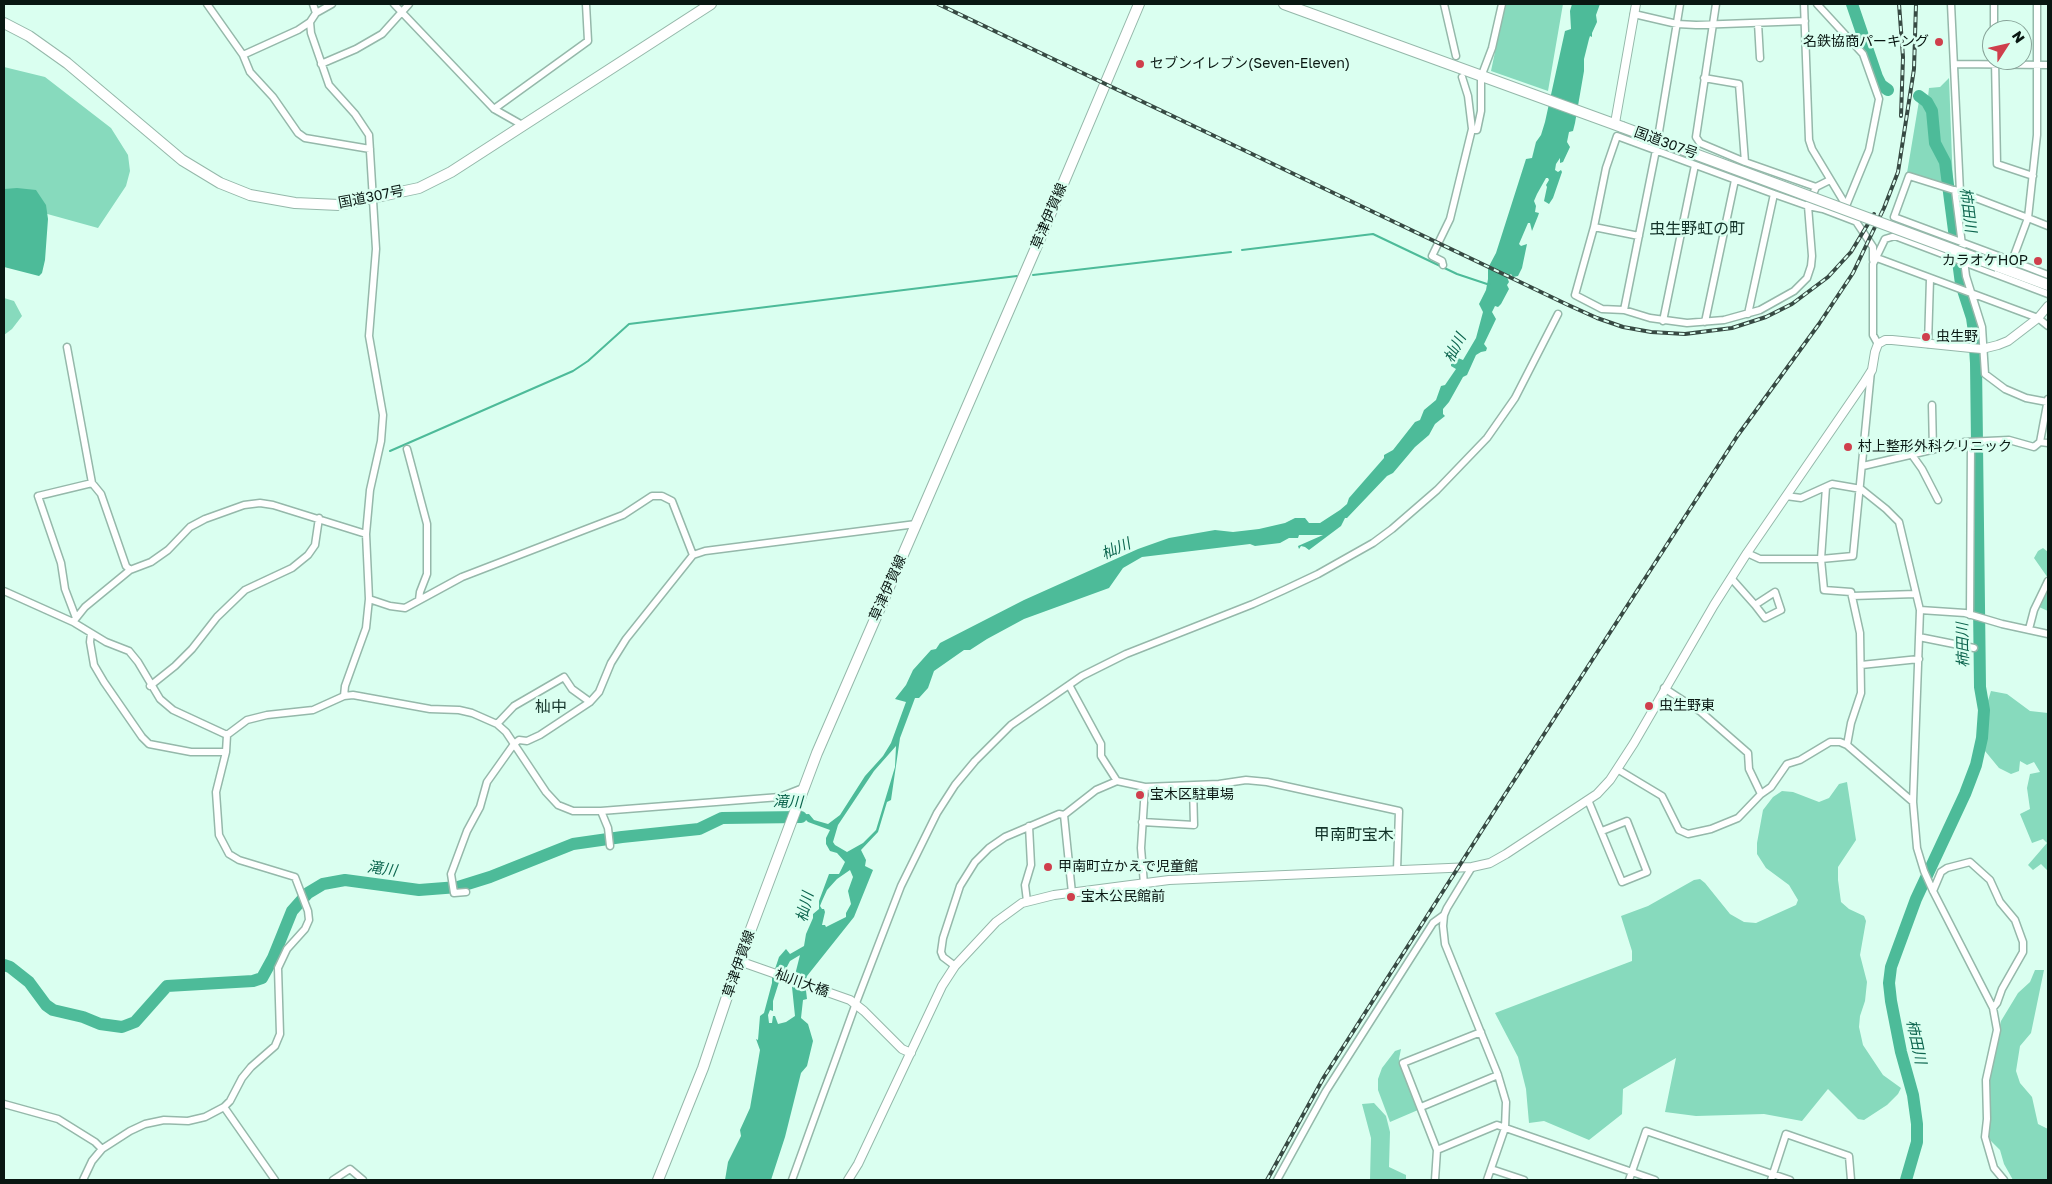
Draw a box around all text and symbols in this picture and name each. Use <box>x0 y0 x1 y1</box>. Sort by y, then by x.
north arrow <box>1982 20 2032 70</box>
text: N <box>2009 27 2029 46</box>
place label: 名鉄協商パーキング <box>1803 34 1929 50</box>
marker: 名鉄協商パーキング <box>1933 36 1945 48</box>
place label: セブンイレブン(Seven-Eleven) <box>1150 56 1350 72</box>
marker: セブンイレブン(Seven-Eleven) <box>1134 58 1146 70</box>
street label: 国道307号 <box>1632 124 1700 162</box>
street label: 草津伊賀線 <box>1028 181 1070 251</box>
street label: 国道307号 <box>337 182 405 212</box>
water label: 柿田川 <box>1956 187 1980 233</box>
district label: 虫生野虹の町 <box>1649 219 1745 239</box>
place label: カラオケHOP <box>1942 253 2028 269</box>
marker: カラオケHOP <box>2032 255 2044 267</box>
place label: 虫生野 <box>1936 329 1978 345</box>
water label: 杣川 <box>1440 331 1470 365</box>
marker: 虫生野 <box>1920 331 1932 343</box>
place label: 村上整形外科クリニック <box>1858 439 2012 455</box>
marker: 村上整形外科クリニック <box>1842 441 1854 453</box>
water label: 杣川 <box>1099 535 1133 563</box>
street label: 草津伊賀線 <box>866 553 910 623</box>
water label: 柿田川 <box>1954 622 1972 668</box>
district label: 杣中 <box>535 697 567 717</box>
place label: 虫生野東 <box>1659 698 1715 714</box>
marker: 虫生野東 <box>1643 700 1655 712</box>
place label: 宝木区駐車場 <box>1150 787 1234 803</box>
marker: 宝木区駐車場 <box>1134 789 1146 801</box>
water label: 滝川 <box>773 792 803 812</box>
district label: 甲南町宝木 <box>1314 825 1394 845</box>
water label: 滝川 <box>366 858 398 880</box>
place label: 甲南町立かえで児童館 <box>1058 859 1198 875</box>
marker: 甲南町立かえで児童館 <box>1042 861 1054 873</box>
place label: 宝木公民館前 <box>1081 889 1165 905</box>
water label: 杣川 <box>793 890 817 924</box>
marker: 宝木公民館前 <box>1065 891 1077 903</box>
street label: 草津伊賀線 <box>720 928 758 1000</box>
street label: 杣川大橋 <box>773 966 831 1000</box>
water label: 柿田川 <box>1903 1018 1929 1066</box>

